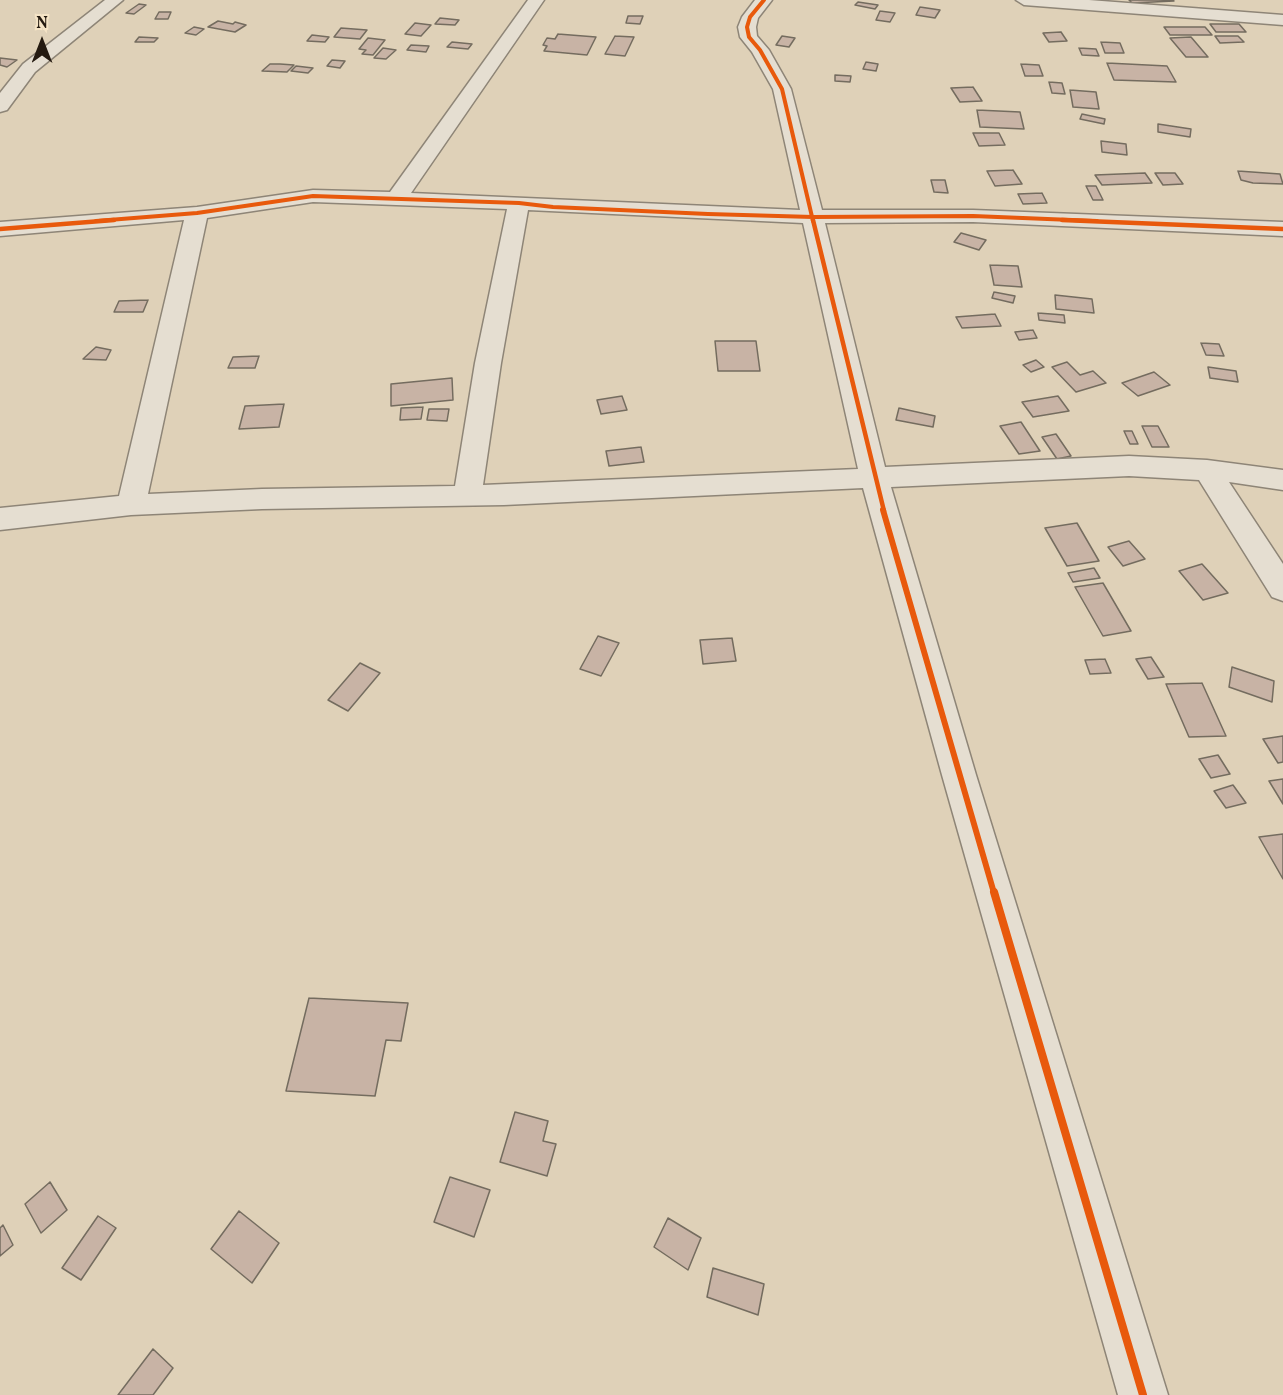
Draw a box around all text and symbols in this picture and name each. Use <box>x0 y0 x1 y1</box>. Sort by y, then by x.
north arrow <box>12 12 72 72</box>
text: N <box>36 13 48 35</box>

